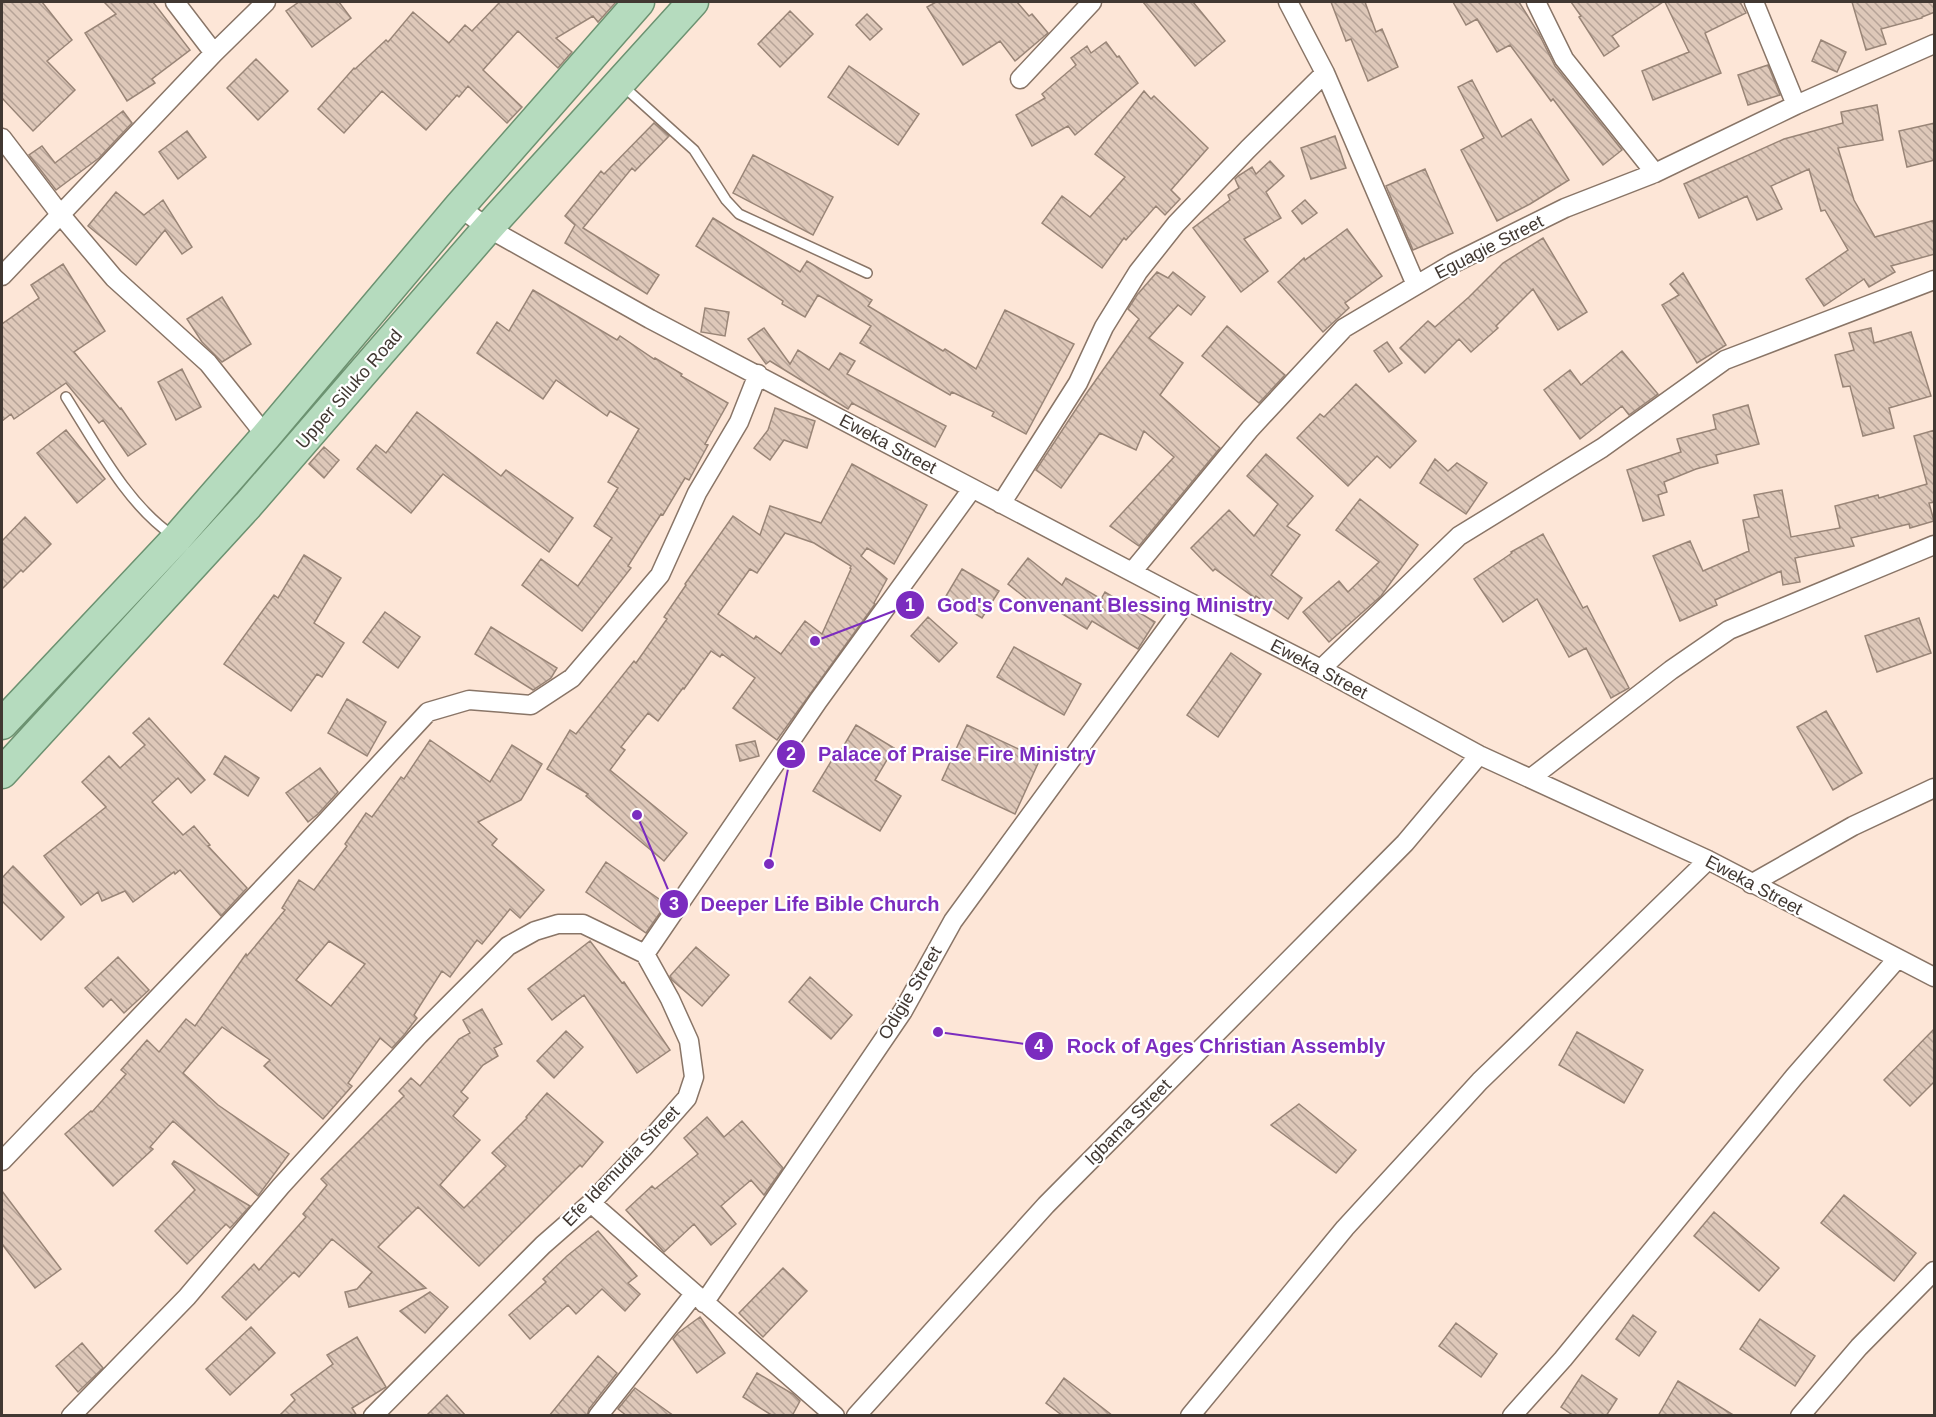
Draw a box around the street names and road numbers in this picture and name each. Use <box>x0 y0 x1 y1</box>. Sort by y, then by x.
street label: Eguagie Street <box>1431 211 1547 283</box>
street label: Upper Siluko Road <box>292 325 406 453</box>
street label: Eweka Street <box>836 410 940 478</box>
street label: Eweka Street <box>1267 635 1371 703</box>
street label: Eweka Street <box>1702 851 1806 919</box>
street label: Odigie Street <box>874 943 946 1043</box>
street label: Igbama Street <box>1081 1075 1175 1169</box>
street label: Efe Idemudia Street <box>559 1102 683 1230</box>

